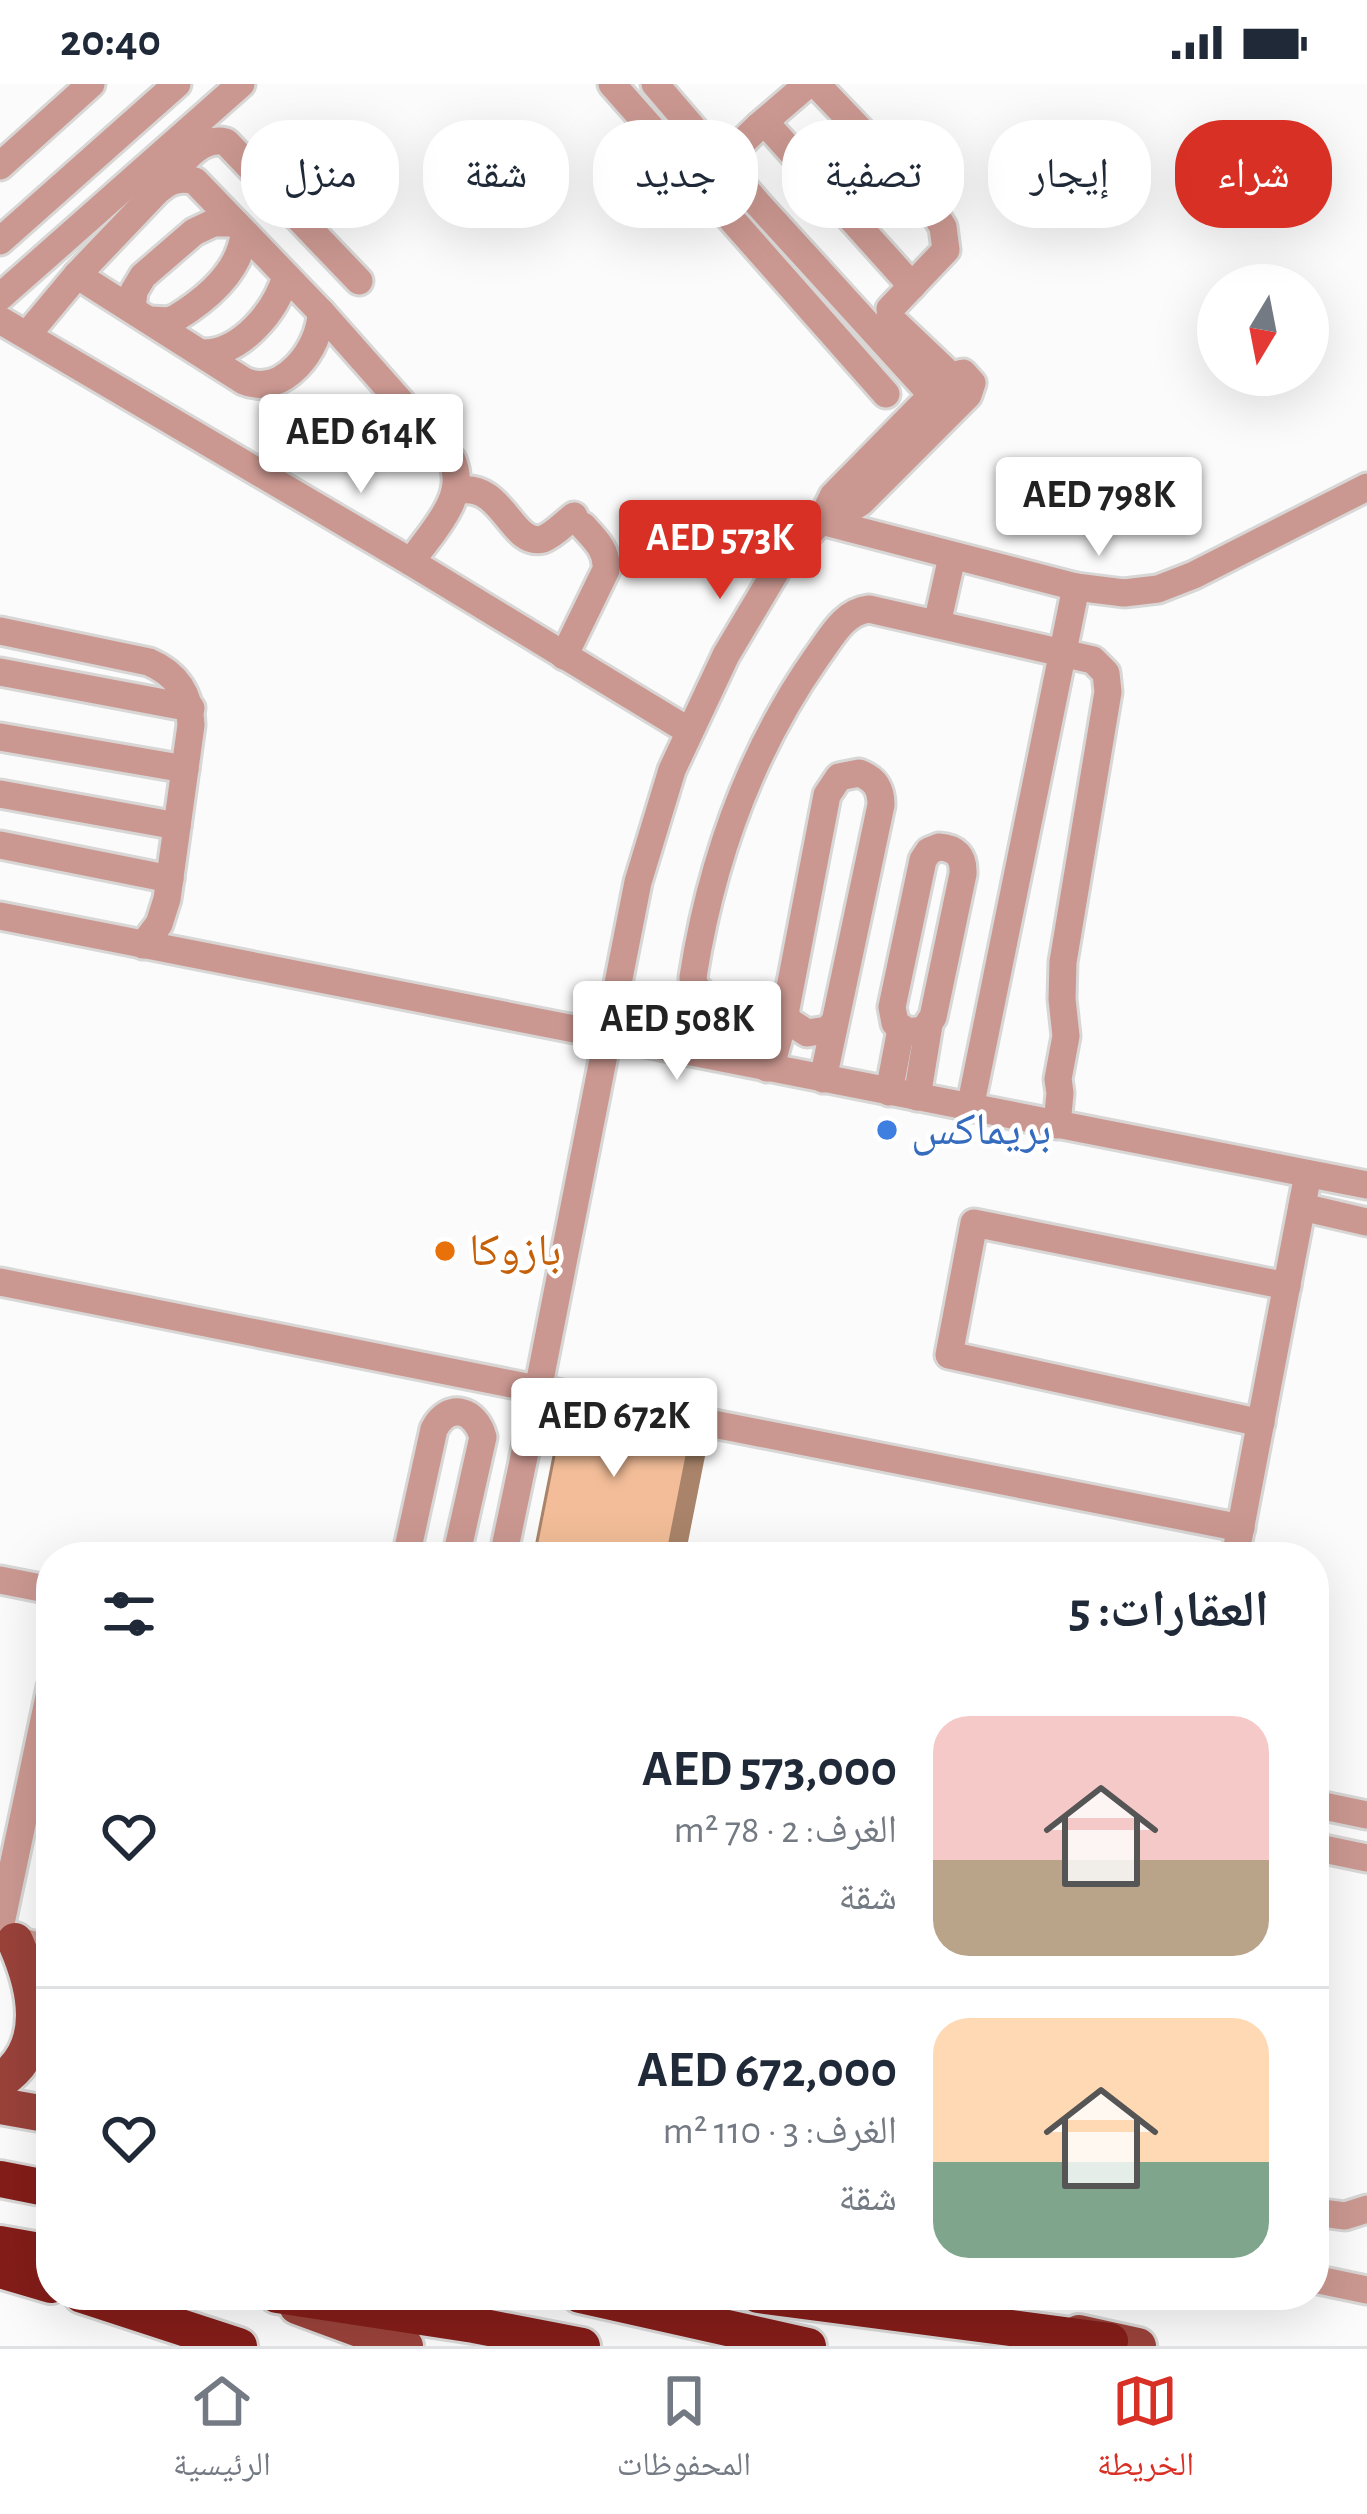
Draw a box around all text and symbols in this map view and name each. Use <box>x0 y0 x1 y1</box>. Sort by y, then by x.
text: 20:40 <box>60 19 161 64</box>
chip: منزل <box>241 120 399 228</box>
chip: شقة <box>423 120 569 228</box>
chip: جديد <box>593 120 758 228</box>
chip: تصفية <box>782 120 964 228</box>
chip: إيجار <box>988 120 1151 228</box>
chip: شراء <box>1175 120 1332 228</box>
north arrow <box>1197 264 1329 396</box>
map controls <box>1197 264 1329 396</box>
pin: AED 614K <box>237 394 485 496</box>
text: AED 614K <box>286 413 436 452</box>
pin: AED 798K <box>975 457 1223 559</box>
text: AED 798K <box>1023 476 1175 515</box>
pin: AED 573K <box>596 500 844 602</box>
text: AED 573K <box>646 519 794 558</box>
pin: AED 508K <box>553 981 801 1083</box>
text: AED 508K <box>600 1000 754 1039</box>
place label: بريماكس <box>911 1108 1051 1156</box>
marker: بريماكس <box>874 1117 900 1143</box>
place label: بازوكا <box>469 1229 561 1274</box>
marker: بازوكا <box>432 1238 458 1264</box>
pin: AED 672K <box>490 1378 738 1480</box>
text: AED 672K <box>538 1397 690 1436</box>
icon: filters <box>96 1581 162 1647</box>
text: العقارات: 5 <box>1069 1585 1269 1636</box>
text: AED 573,000 <box>642 1744 897 1795</box>
icon: home <box>1029 1764 1173 1908</box>
icon: heart <box>96 1803 162 1869</box>
text: الغرف: 2 · 78 m² <box>674 1811 897 1850</box>
text: شقة <box>839 1878 897 1917</box>
text: AED 672,000 <box>637 2045 897 2096</box>
icon: home <box>1029 2066 1173 2210</box>
icon: heart <box>96 2105 162 2171</box>
text: الغرف: 3 · 110 m² <box>663 2112 897 2151</box>
text: شقة <box>839 2179 897 2218</box>
tab: الرئيسية <box>173 2368 271 2496</box>
tab: المحفوظات <box>617 2368 751 2496</box>
tab: الخريطة <box>1097 2368 1194 2496</box>

